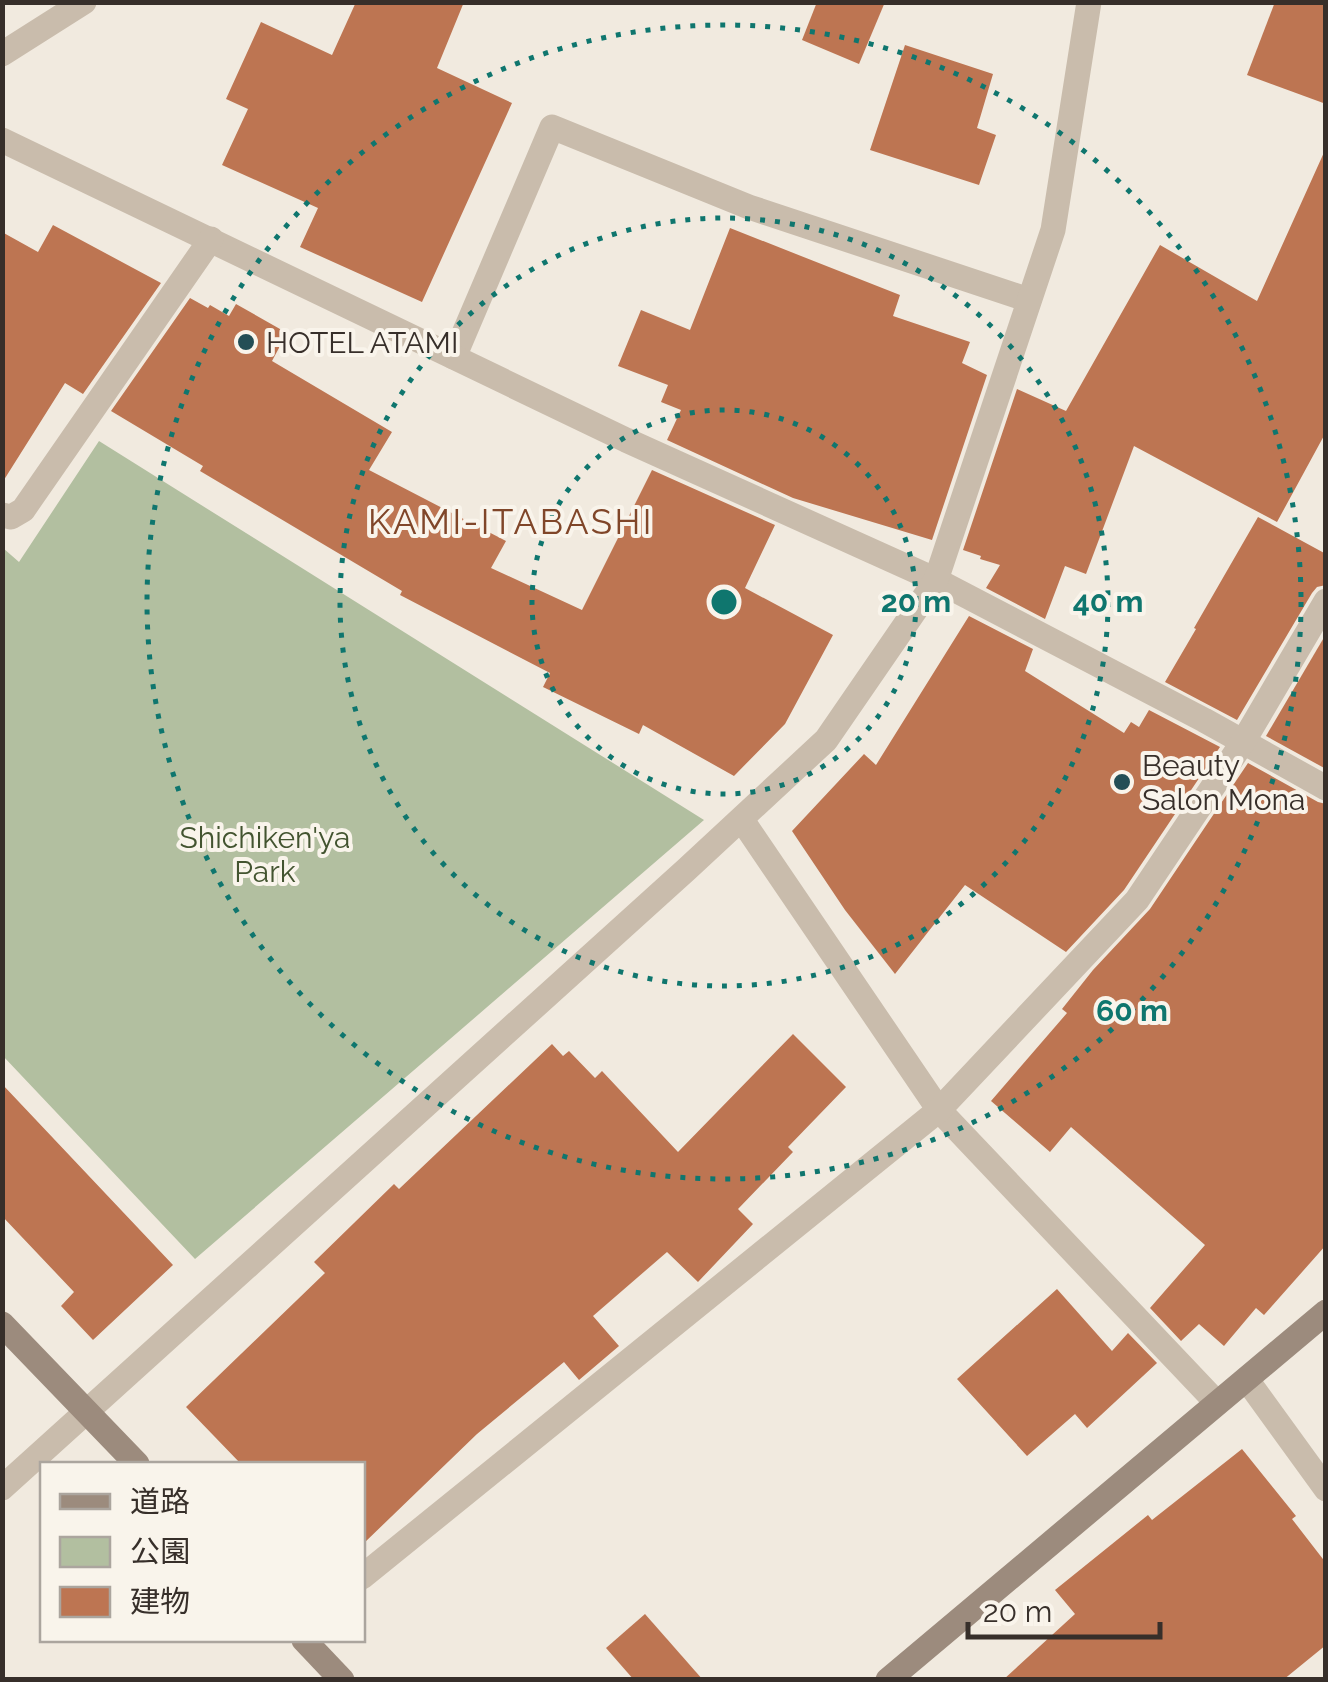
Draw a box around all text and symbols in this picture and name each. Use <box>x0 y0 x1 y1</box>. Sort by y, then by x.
place label: HOTEL ATAMI <box>266 325 458 360</box>
marker: HOTEL ATAMI <box>235 331 257 353</box>
district label: KAMI-ITABASHI <box>368 501 654 542</box>
centre of rings <box>706 584 742 620</box>
text: 20 m <box>881 584 951 619</box>
text: 40 m <box>1073 584 1143 619</box>
place label: Beauty Salon Mona <box>1142 748 1305 817</box>
marker: Beauty Salon Mona <box>1111 771 1133 793</box>
park label: Shichiken'ya Park <box>180 820 350 889</box>
text: 60 m <box>1096 993 1168 1028</box>
legend <box>40 1462 365 1642</box>
text: 道路 <box>130 1484 190 1519</box>
text: 公園 <box>130 1534 190 1569</box>
scale bar <box>968 1577 1160 1639</box>
text: 建物 <box>130 1584 190 1619</box>
text: 20 m <box>983 1594 1052 1629</box>

